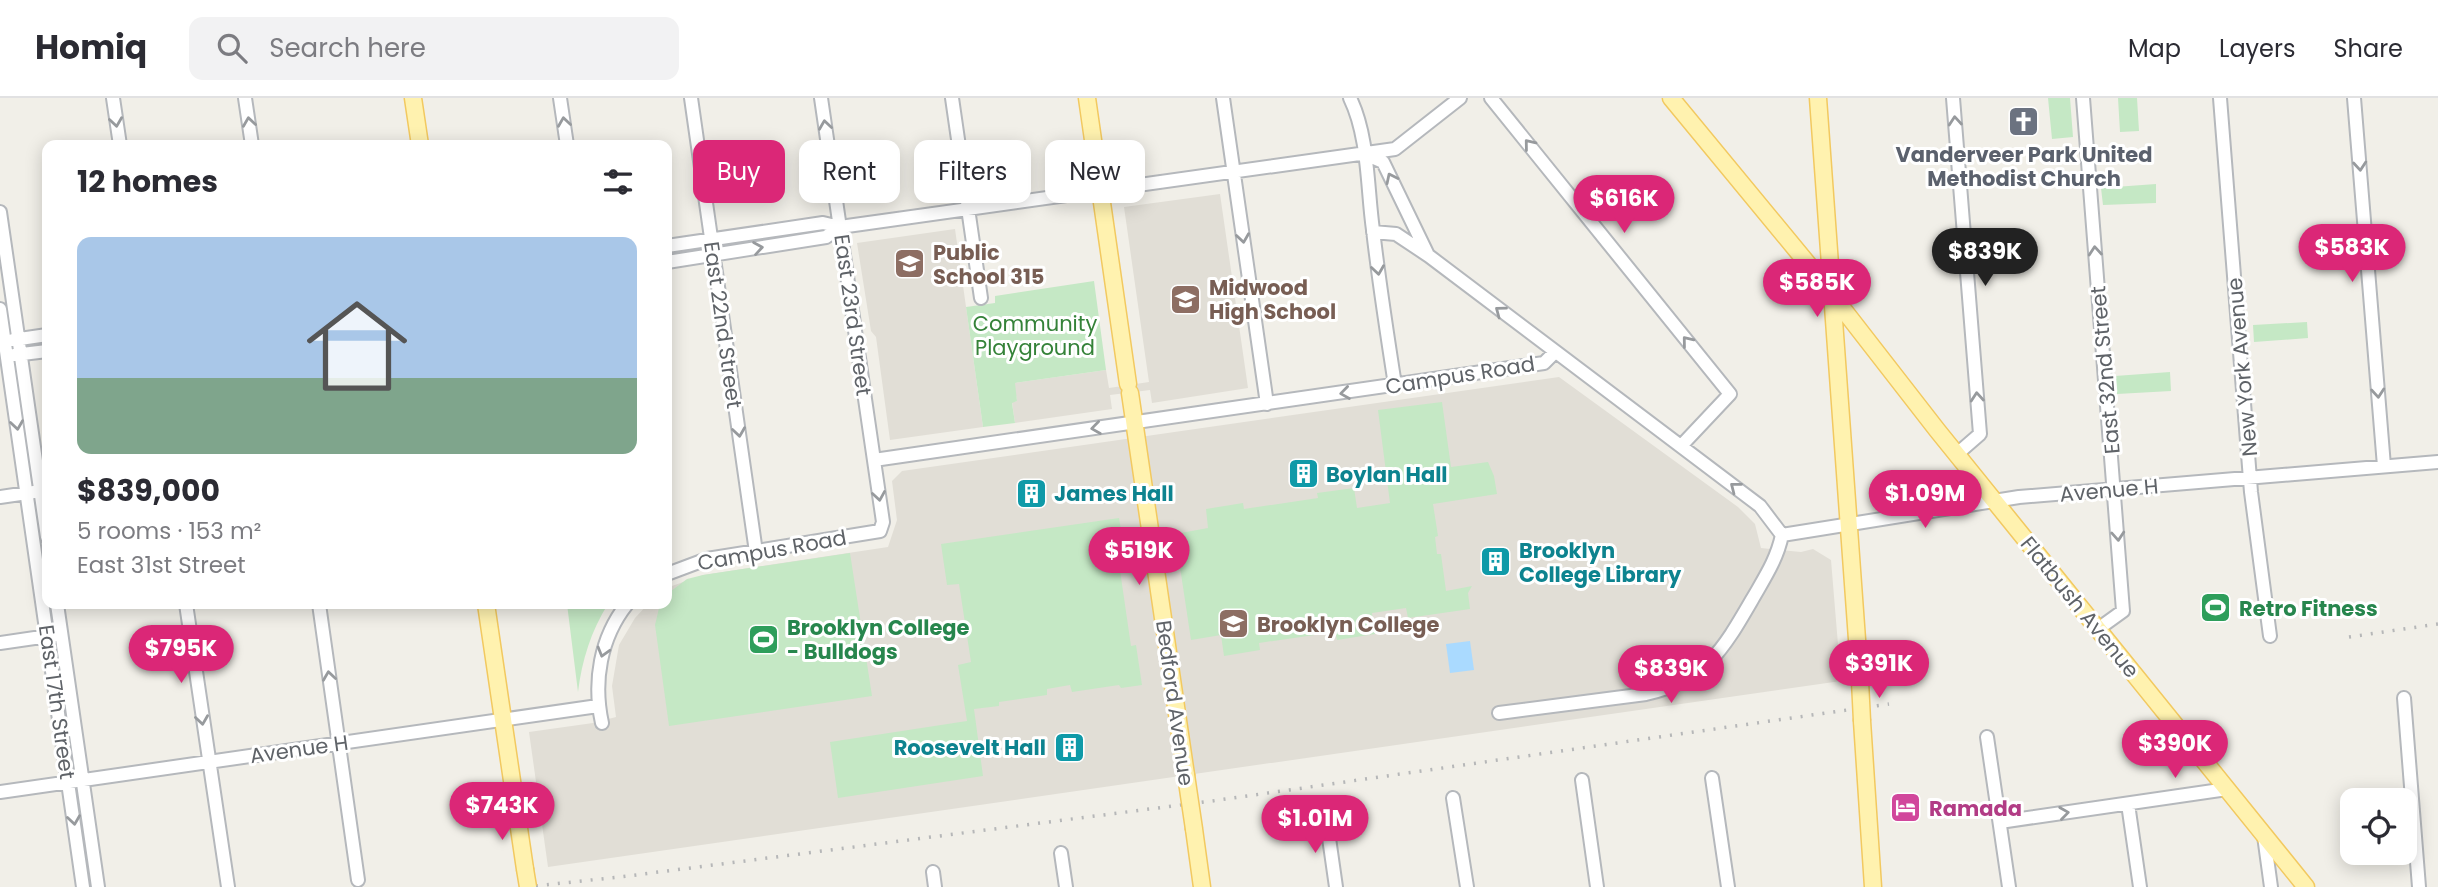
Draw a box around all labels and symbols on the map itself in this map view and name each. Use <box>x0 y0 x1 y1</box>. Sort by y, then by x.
church icon: Vanderveer Park United Methodist Church <box>2007 105 2041 139</box>
one-way arrow <box>1948 115 1963 126</box>
one-way arrow <box>109 116 124 127</box>
one-way arrow <box>242 116 257 128</box>
one-way arrow <box>557 116 572 128</box>
one-way arrow <box>818 120 833 131</box>
one-way arrow <box>1524 140 1537 152</box>
place label: Vanderveer Park United Methodist Church <box>1895 140 2153 193</box>
one-way arrow <box>2352 161 2367 172</box>
one-way arrow <box>1385 173 1399 185</box>
pin: $616K <box>1575 176 1673 235</box>
pin: $583K <box>2303 225 2401 284</box>
pin: $839K <box>1936 228 2034 288</box>
street label: East 23rd Street <box>827 232 879 398</box>
one-way arrow <box>1235 232 1250 244</box>
place label: Public School 315 <box>933 238 1044 291</box>
street label: East 22nd Street <box>697 240 749 410</box>
one-way arrow <box>753 241 764 256</box>
one-way arrow <box>2088 245 2103 256</box>
school or university icon: Public School 315 <box>893 247 927 281</box>
pin: $585K <box>1768 260 1866 319</box>
one-way arrow <box>1370 264 1385 276</box>
place label: Midwood High School <box>1209 273 1336 326</box>
street label: New York Avenue <box>2220 276 2264 458</box>
school or university icon: Midwood High School <box>1169 282 1203 316</box>
street label: East 32nd Street <box>2083 285 2127 455</box>
one-way arrow <box>1496 307 1508 320</box>
park label: Community Playground <box>973 309 1097 362</box>
one-way arrow <box>1683 336 1695 349</box>
street label: Campus Road <box>1383 349 1537 401</box>
one-way arrow <box>1339 385 1351 400</box>
one-way arrow <box>2370 388 2385 399</box>
one-way arrow <box>1970 391 1985 402</box>
one-way arrow <box>9 419 24 431</box>
one-way arrow <box>1090 421 1102 436</box>
one-way arrow <box>731 426 746 438</box>
building icon: Boylan Hall <box>1286 457 1320 491</box>
place label: Boylan Hall <box>1326 460 1448 489</box>
pin: $1.09M <box>1868 470 1982 530</box>
street label: Avenue H <box>2058 471 2160 509</box>
building icon: James Hall <box>1014 476 1048 510</box>
place label: James Hall <box>1054 479 1174 508</box>
one-way arrow <box>1730 482 1742 495</box>
one-way arrow <box>871 490 886 502</box>
street label: Campus Road <box>695 523 849 577</box>
pin: $519K <box>1090 528 1188 587</box>
street label: Flatbush Avenue <box>2014 530 2146 684</box>
one-way arrow <box>2110 531 2125 542</box>
place label: Brooklyn College Library <box>1519 536 1682 589</box>
building icon: Brooklyn College Library <box>1479 545 1513 579</box>
sports icon: Retro Fitness <box>2199 591 2233 625</box>
place label: Retro Fitness <box>2239 594 2378 623</box>
school or university icon: Brooklyn College <box>1217 607 1251 641</box>
place label: Brooklyn College <box>1257 610 1440 639</box>
place label: Brooklyn College - Bulldogs <box>787 613 970 666</box>
street label: Bedford Avenue <box>1149 618 1201 788</box>
sports icon: Brooklyn College - Bulldogs <box>747 622 781 656</box>
street label: East 17th Street <box>32 623 82 781</box>
pin: $795K <box>132 626 230 685</box>
pin: $391K <box>1830 640 1928 700</box>
one-way arrow <box>597 646 612 658</box>
pin: $839K <box>1622 646 1720 705</box>
one-way arrow <box>322 670 337 682</box>
one-way arrow <box>195 714 210 726</box>
pin: $390K <box>2126 720 2224 780</box>
street label: Avenue H <box>248 728 350 770</box>
building icon: Roosevelt Hall <box>1052 730 1086 764</box>
place label: Roosevelt Hall <box>894 733 1046 762</box>
pin: $743K <box>453 782 551 842</box>
hotel icon: Ramada <box>1889 791 1923 825</box>
place label: Ramada <box>1929 794 2022 823</box>
pin: $1.01M <box>1258 796 1372 855</box>
one-way arrow <box>2058 806 2070 821</box>
one-way arrow <box>66 814 81 826</box>

